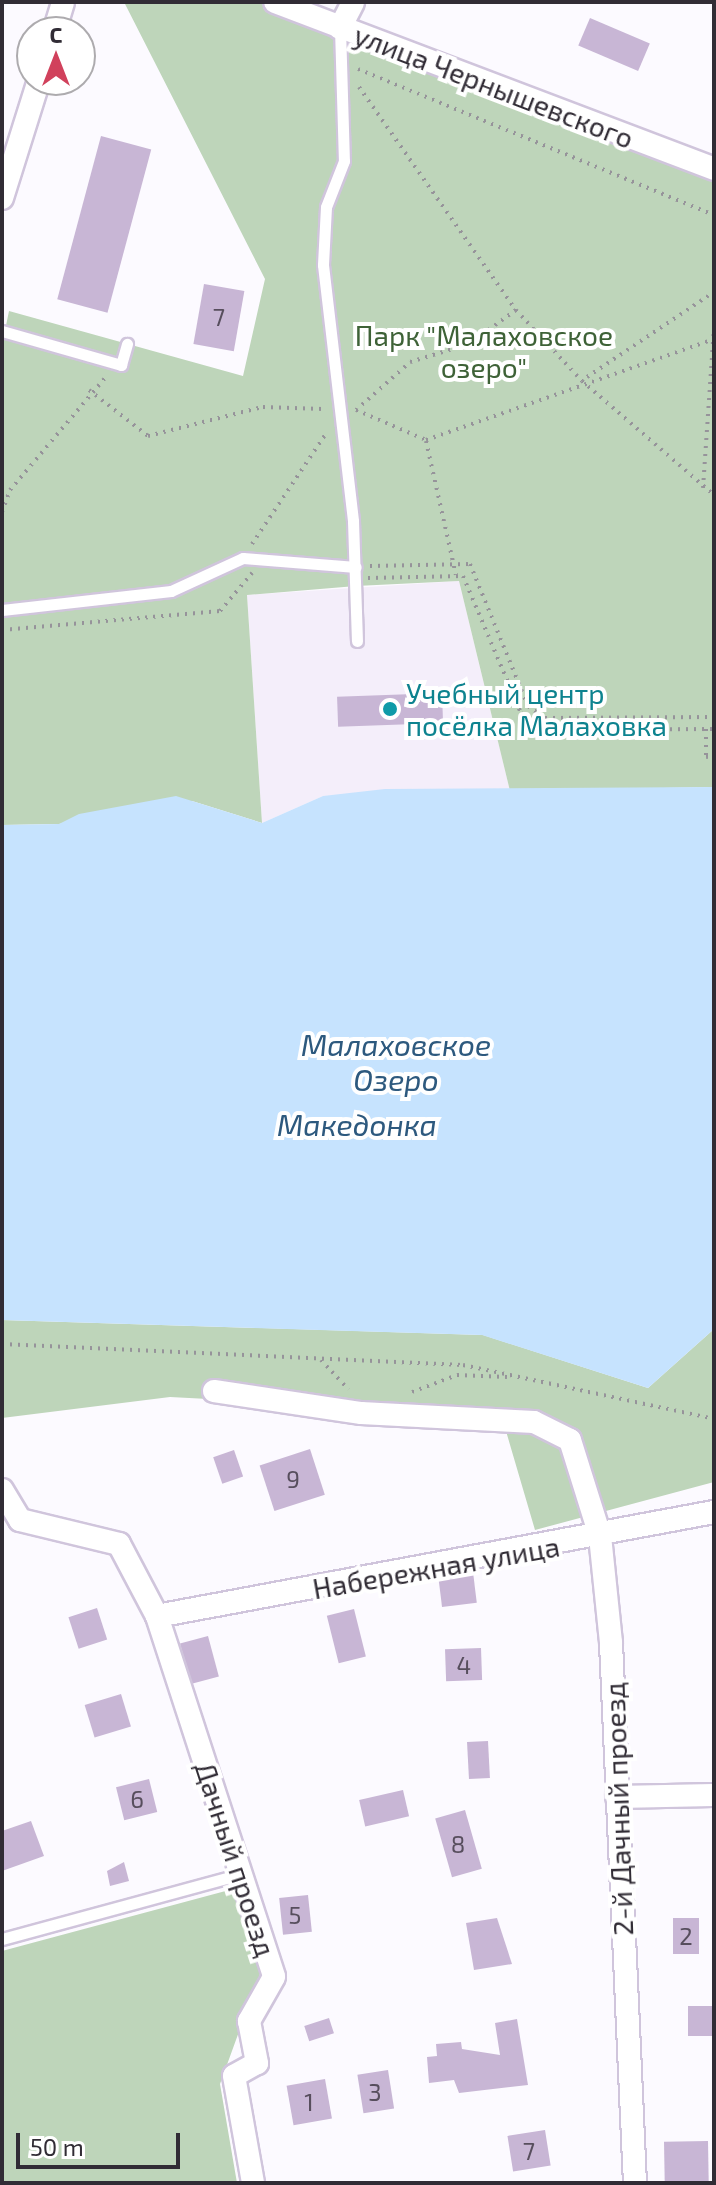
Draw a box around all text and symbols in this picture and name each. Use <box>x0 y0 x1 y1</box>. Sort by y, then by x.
north arrow <box>16 16 96 96</box>
street label: улица Чернышевского <box>350 17 638 155</box>
text: С <box>50 21 62 47</box>
house number: 7 <box>213 303 225 331</box>
park label: Парк "Малаховское озеро" <box>355 318 613 384</box>
place label: Учебный центр посёлка Малаховка <box>406 676 667 742</box>
marker: Учебный центр посёлка Малаховка <box>381 700 399 718</box>
water label: Малаховское Озеро <box>301 1026 491 1096</box>
water label: Македонка <box>277 1106 437 1142</box>
house number: 9 <box>286 1465 300 1493</box>
street label: Набережная улица <box>310 1529 562 1605</box>
house number: 4 <box>457 1651 471 1679</box>
street label: 2-й Дачный проезд <box>597 1682 639 1936</box>
street label: Дачный проезд <box>189 1757 283 1961</box>
house number: 6 <box>130 1785 144 1813</box>
house number: 8 <box>451 1830 465 1858</box>
house number: 5 <box>289 1901 301 1929</box>
house number: 2 <box>679 1922 693 1950</box>
house number: 3 <box>368 2078 382 2106</box>
house number: 1 <box>304 2088 314 2116</box>
scale bar <box>20 2117 184 2167</box>
text: 50 m <box>30 2132 84 2161</box>
house number: 7 <box>523 2137 535 2165</box>

